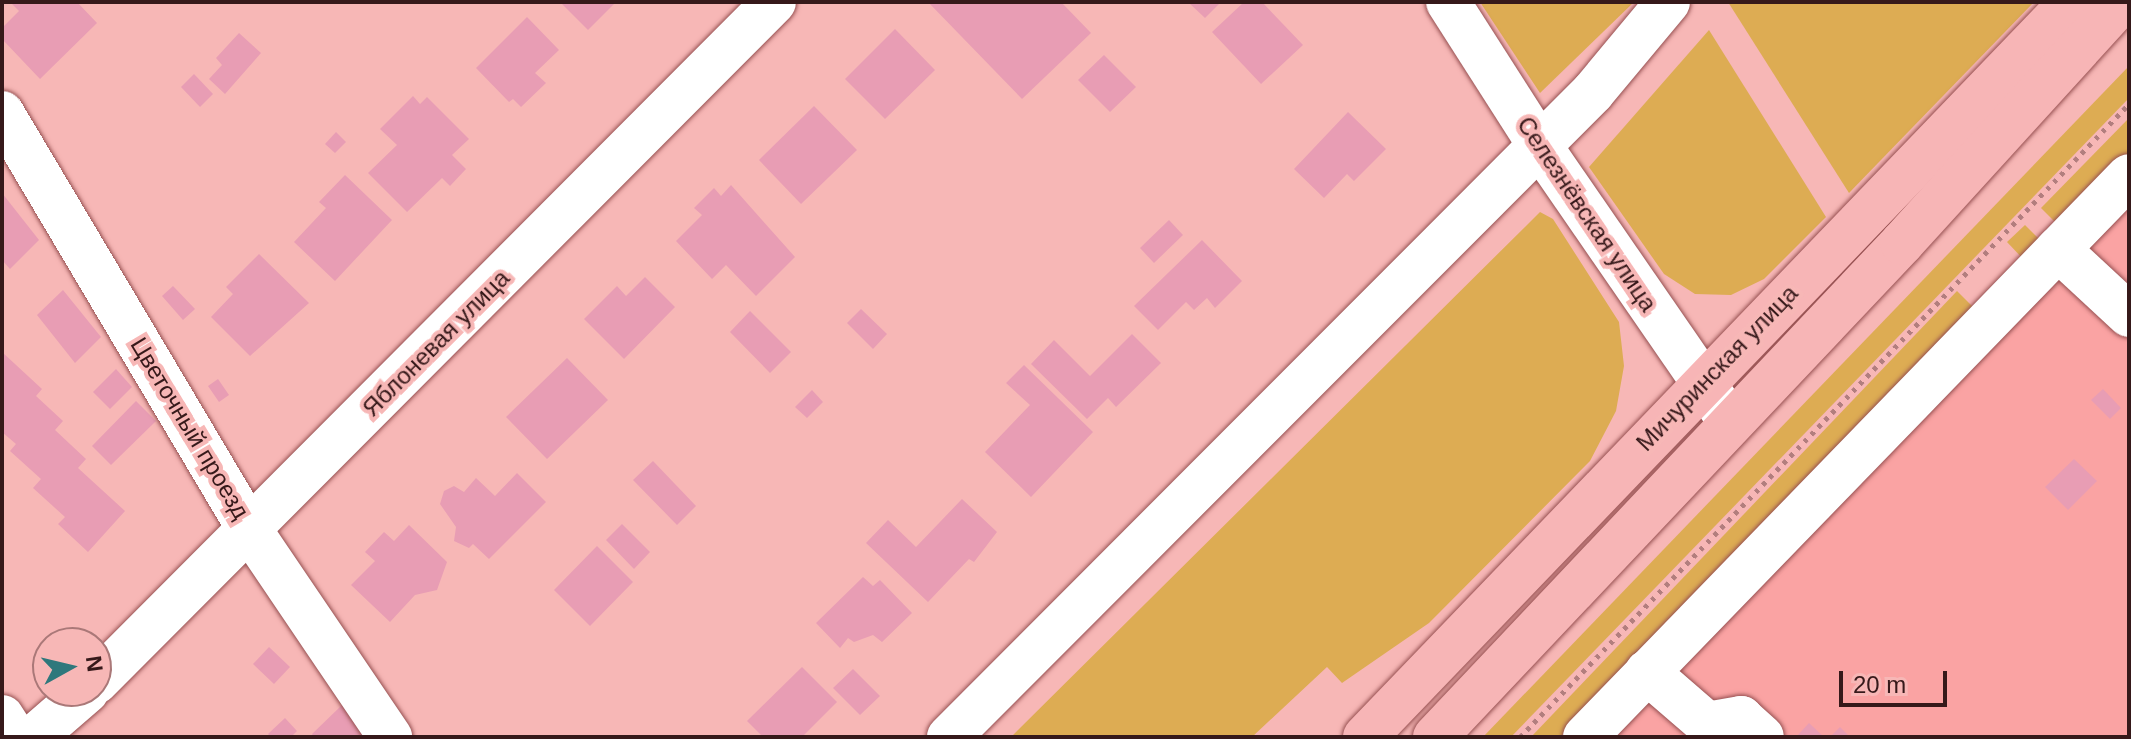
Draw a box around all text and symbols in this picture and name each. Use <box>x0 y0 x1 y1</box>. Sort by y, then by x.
street label: Селезнёвская улица <box>1511 111 1663 317</box>
street label: Яблоневая улица <box>357 264 515 422</box>
street label: Мичуринская улица <box>1630 279 1804 457</box>
street label: Цветочный проезд <box>125 332 255 524</box>
north arrow <box>32 627 112 707</box>
text: N <box>81 654 108 673</box>
scale bar <box>1843 655 1951 705</box>
text: 20 m <box>1853 671 1906 698</box>

